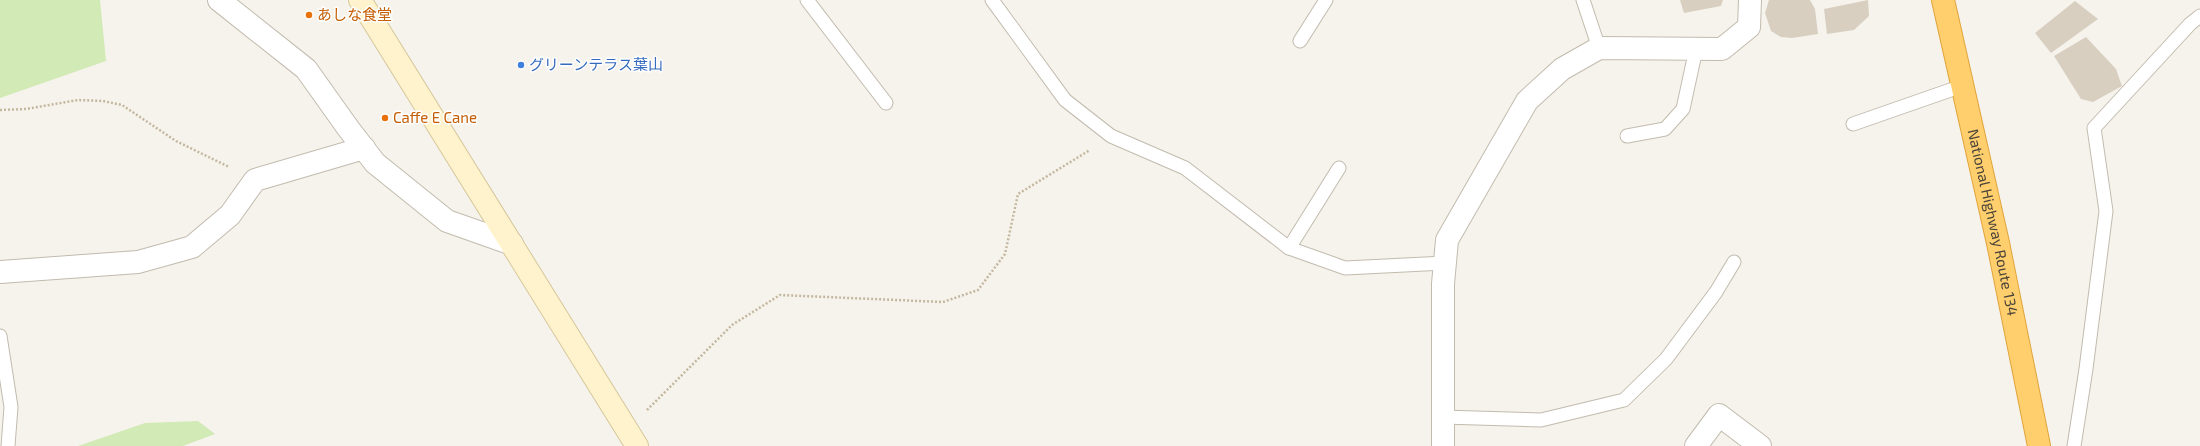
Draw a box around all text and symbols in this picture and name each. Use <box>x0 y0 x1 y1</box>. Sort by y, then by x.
place label: あしな食堂 <box>317 5 392 23</box>
marker: あしな食堂 <box>304 10 314 20</box>
place label: グリーンテラス葉山 <box>529 55 663 73</box>
marker: グリーンテラス葉山 <box>516 60 526 70</box>
place label: Caffe E Cane <box>393 108 477 126</box>
marker: Caffe E Cane <box>380 113 390 123</box>
street label: National Highway Route 134 <box>1964 127 2022 317</box>

